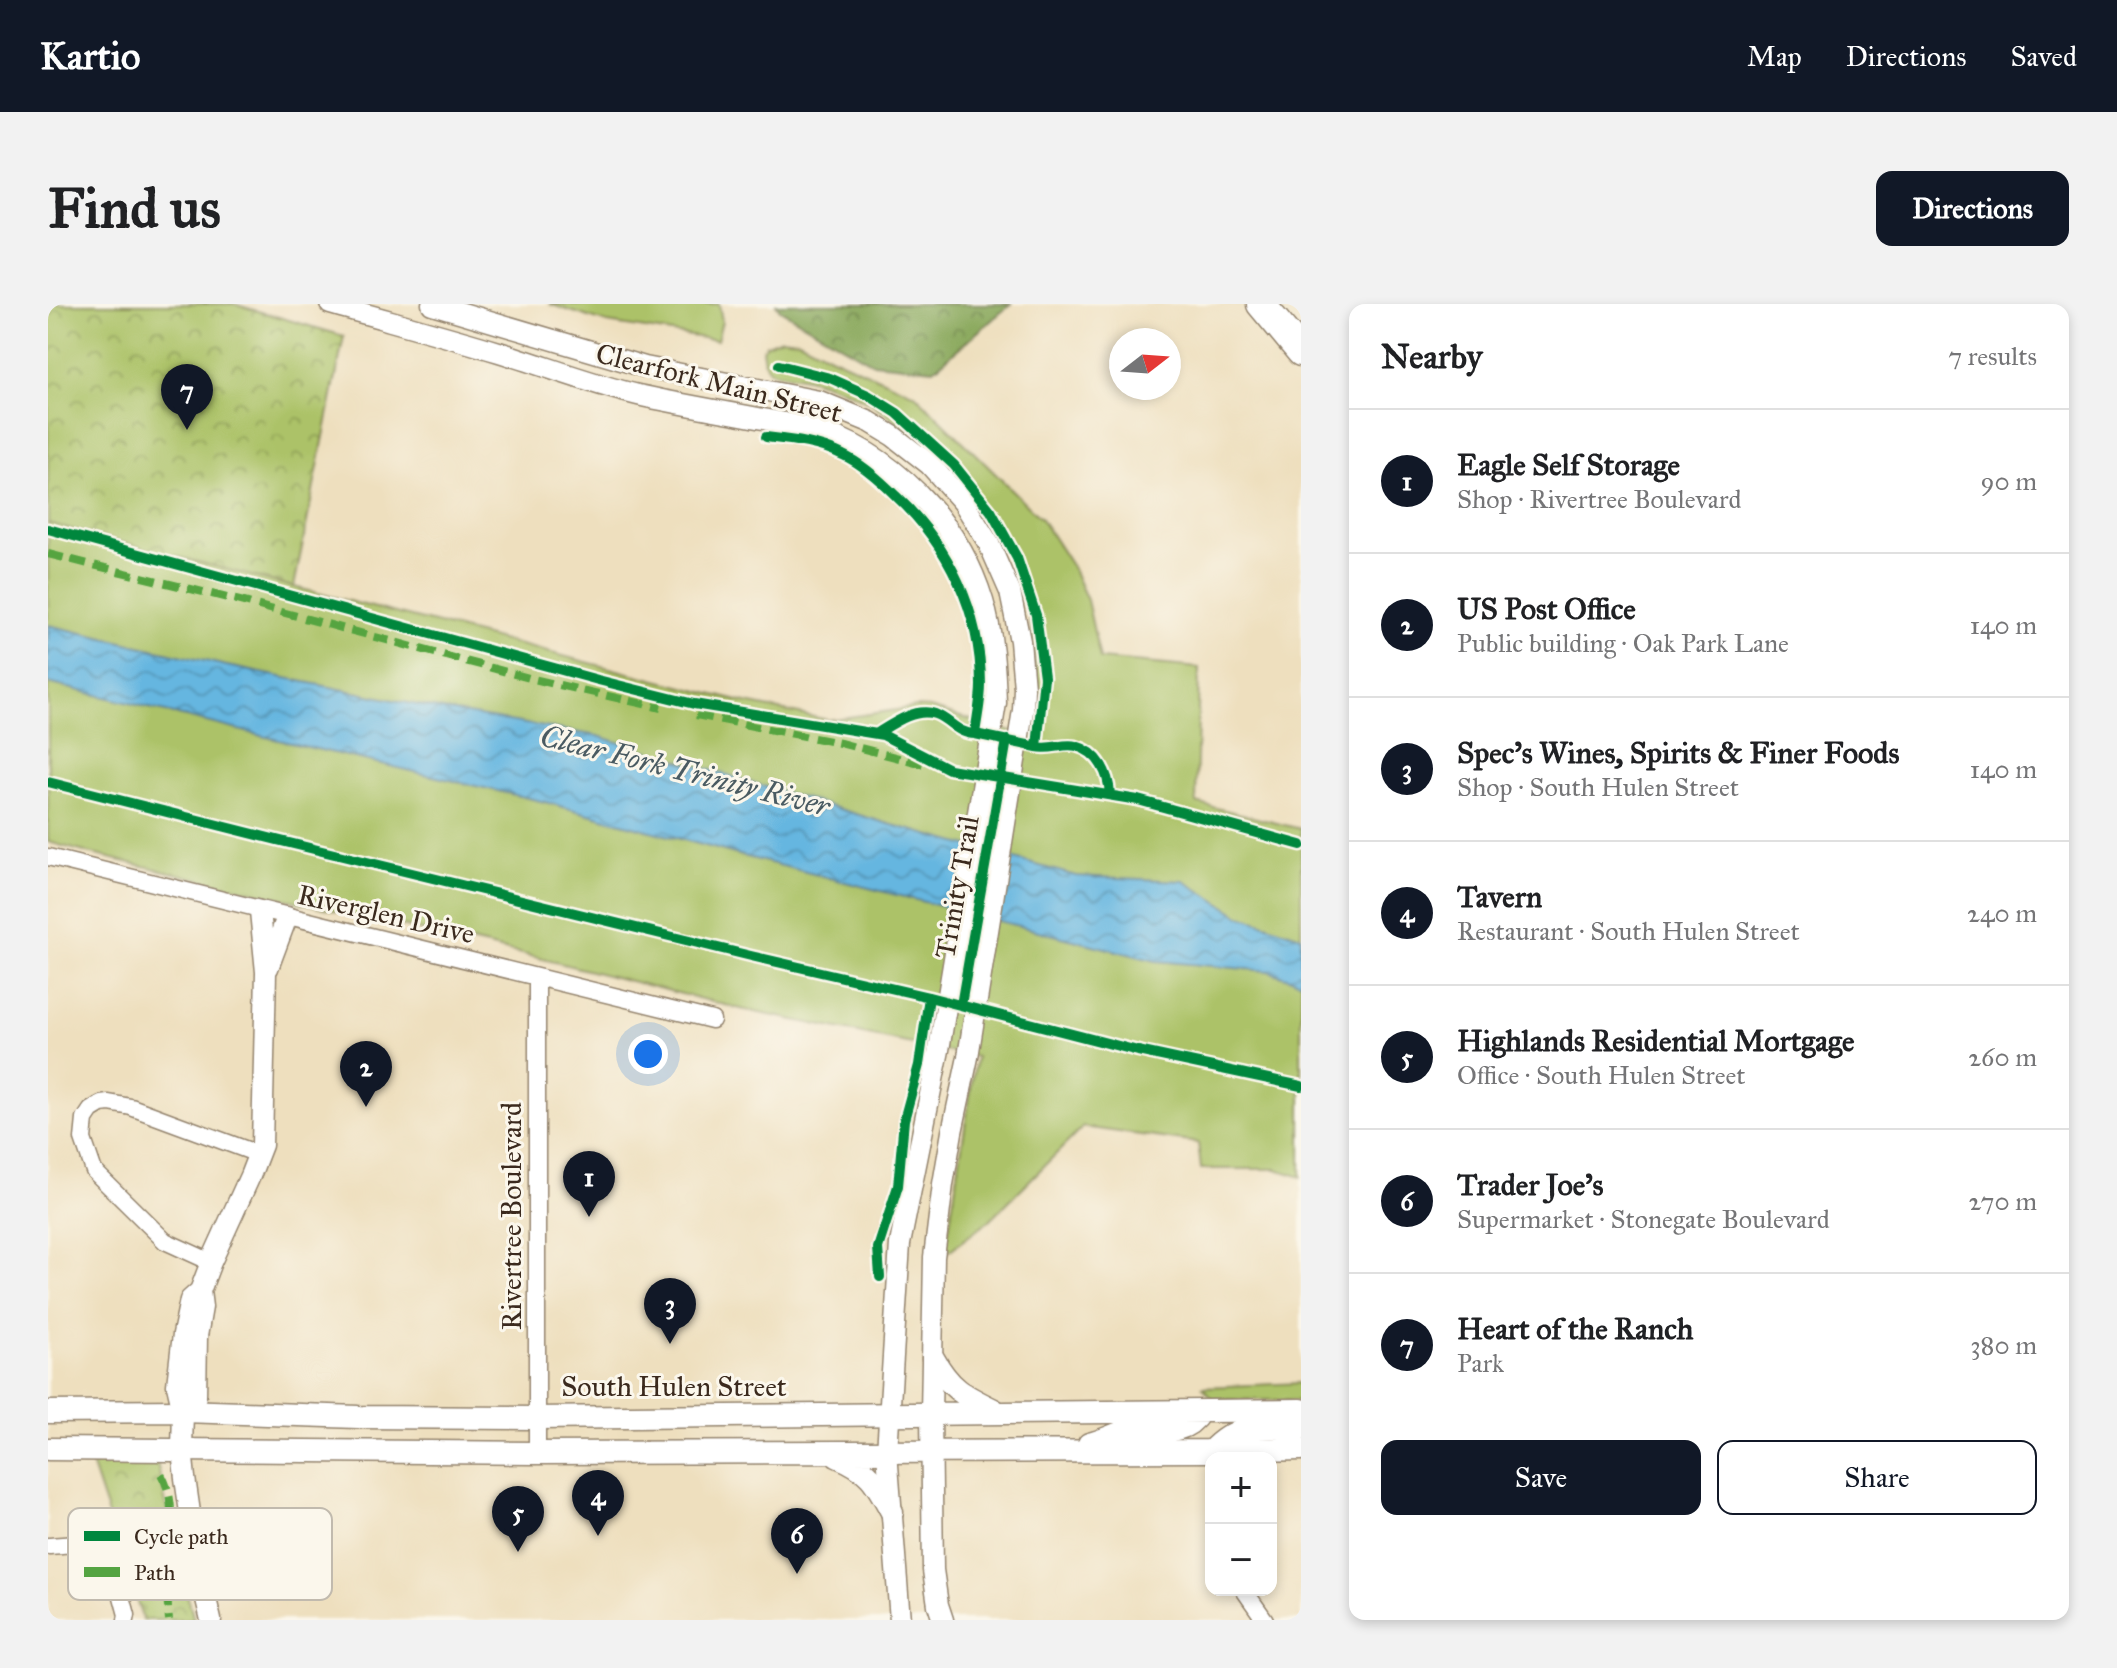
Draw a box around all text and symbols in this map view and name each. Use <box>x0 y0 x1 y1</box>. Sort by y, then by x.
text: Kartio <box>40 33 140 79</box>
text: Map <box>1747 39 1802 74</box>
text: Directions <box>1846 39 1967 74</box>
text: Saved <box>2011 39 2077 74</box>
button: Directions <box>1876 171 2069 246</box>
text: Find us <box>48 174 221 242</box>
north arrow <box>1109 328 1181 400</box>
street label: Clearfork Main Street <box>592 335 846 431</box>
text: Nearby <box>1381 336 1483 377</box>
text: 7 results <box>1948 340 2037 372</box>
pin: 7 <box>161 364 213 430</box>
text: Eagle Self Storage <box>1457 447 1680 483</box>
text: 1 <box>1402 465 1412 497</box>
text: 90 m <box>1980 465 2037 497</box>
text: Shop · Rivertree Boulevard <box>1457 483 1742 515</box>
text: US Post Office <box>1457 591 1636 627</box>
text: 2 <box>1401 609 1413 641</box>
text: 140 m <box>1970 609 2037 641</box>
text: Public building · Oak Park Lane <box>1457 627 1789 659</box>
water label: Clear Fork Trinity River <box>537 718 835 825</box>
text: Spec's Wines, Spirits & Finer Foods <box>1457 735 1899 771</box>
text: 3 <box>1402 753 1412 785</box>
text: 140 m <box>1970 753 2037 785</box>
text: Shop · South Hulen Street <box>1457 771 1739 803</box>
street label: Trinity Trail <box>927 812 987 961</box>
street label: Riverglen Drive <box>294 877 478 951</box>
text: Tavern <box>1457 879 1542 915</box>
text: 4 <box>1400 897 1414 929</box>
text: 240 m <box>1967 897 2037 929</box>
text: Restaurant · South Hulen Street <box>1457 915 1800 947</box>
text: Highlands Residential Mortgage <box>1457 1023 1854 1059</box>
your location <box>628 1034 668 1074</box>
pin: 2 <box>340 1041 392 1107</box>
text: 5 <box>1401 1041 1413 1073</box>
text: 260 m <box>1968 1041 2037 1073</box>
text: Office · South Hulen Street <box>1457 1059 1746 1091</box>
street label: Rivertree Boulevard <box>494 1102 529 1330</box>
pin: 1 <box>563 1151 615 1217</box>
text: Trader Joe's <box>1457 1167 1604 1203</box>
text: 6 <box>1400 1185 1414 1217</box>
text: 270 m <box>1968 1185 2037 1217</box>
text: Supermarket · Stonegate Boulevard <box>1457 1203 1830 1235</box>
pin: 3 <box>644 1278 696 1344</box>
text: Heart of the Ranch <box>1457 1311 1693 1347</box>
text: 7 <box>1400 1329 1414 1361</box>
text: 380 m <box>1970 1329 2037 1361</box>
text: Park <box>1457 1347 1504 1379</box>
street label: South Hulen Street <box>561 1369 787 1404</box>
button: Save <box>1381 1440 1701 1515</box>
button: Share <box>1717 1440 2037 1515</box>
map controls <box>1205 1452 1277 1596</box>
button: + <box>1205 1452 1277 1524</box>
pin: 4 <box>572 1470 624 1536</box>
pin: 5 <box>492 1486 544 1552</box>
legend <box>68 1508 332 1600</box>
pin: 6 <box>771 1508 823 1574</box>
text: Cycle path <box>134 1523 229 1550</box>
button: − <box>1205 1524 1277 1596</box>
text: Path <box>134 1559 176 1586</box>

